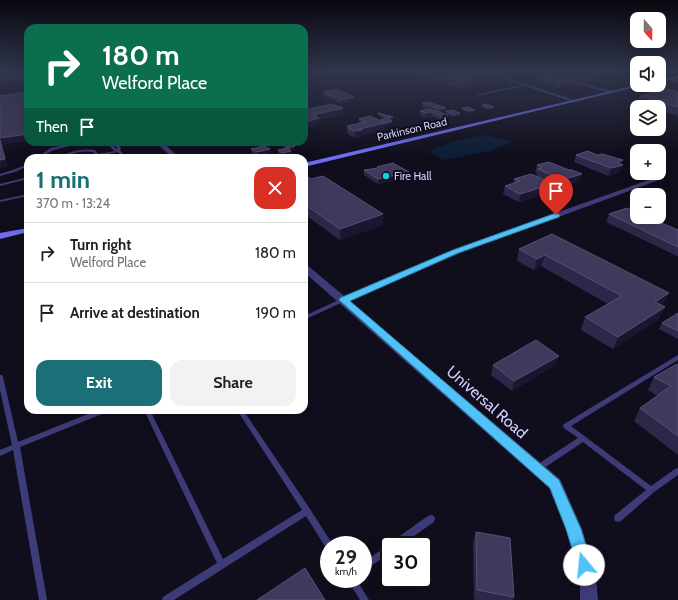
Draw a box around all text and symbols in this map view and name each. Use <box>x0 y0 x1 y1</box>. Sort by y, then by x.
north arrow <box>630 12 666 48</box>
map controls <box>630 12 666 224</box>
text: 180 m <box>102 38 180 72</box>
icon: right <box>36 40 88 92</box>
button: sound <box>630 56 666 92</box>
text: Welford Place <box>102 72 207 94</box>
button: layers <box>630 100 666 136</box>
street label: Parkinson Road <box>376 114 448 144</box>
icon: arrive <box>76 116 98 138</box>
text: Then <box>36 118 68 136</box>
button: + <box>630 144 666 180</box>
text: 1 min <box>36 165 90 194</box>
button: close <box>254 167 296 209</box>
place label: Fire Hall <box>394 169 432 183</box>
marker: Fire Hall <box>381 171 391 181</box>
pin <box>539 174 573 215</box>
icon: arrive <box>545 180 567 202</box>
button: − <box>630 188 666 224</box>
text: 370 m · 13:24 <box>36 195 110 211</box>
text: Turn right <box>70 236 131 254</box>
icon: right <box>36 242 58 264</box>
text: 180 m <box>255 244 296 262</box>
text: Welford Place <box>70 254 146 270</box>
icon: arrive <box>36 302 58 324</box>
text: Arrive at destination <box>70 304 200 322</box>
text: 190 m <box>256 304 296 322</box>
button: Exit <box>36 360 162 406</box>
button: Share <box>170 360 296 406</box>
street label: Universal Road <box>443 362 531 442</box>
speed limit sign: 30 <box>380 536 432 588</box>
position arrow <box>563 544 605 586</box>
text: 29 <box>335 545 357 569</box>
text: km/h <box>335 565 357 578</box>

